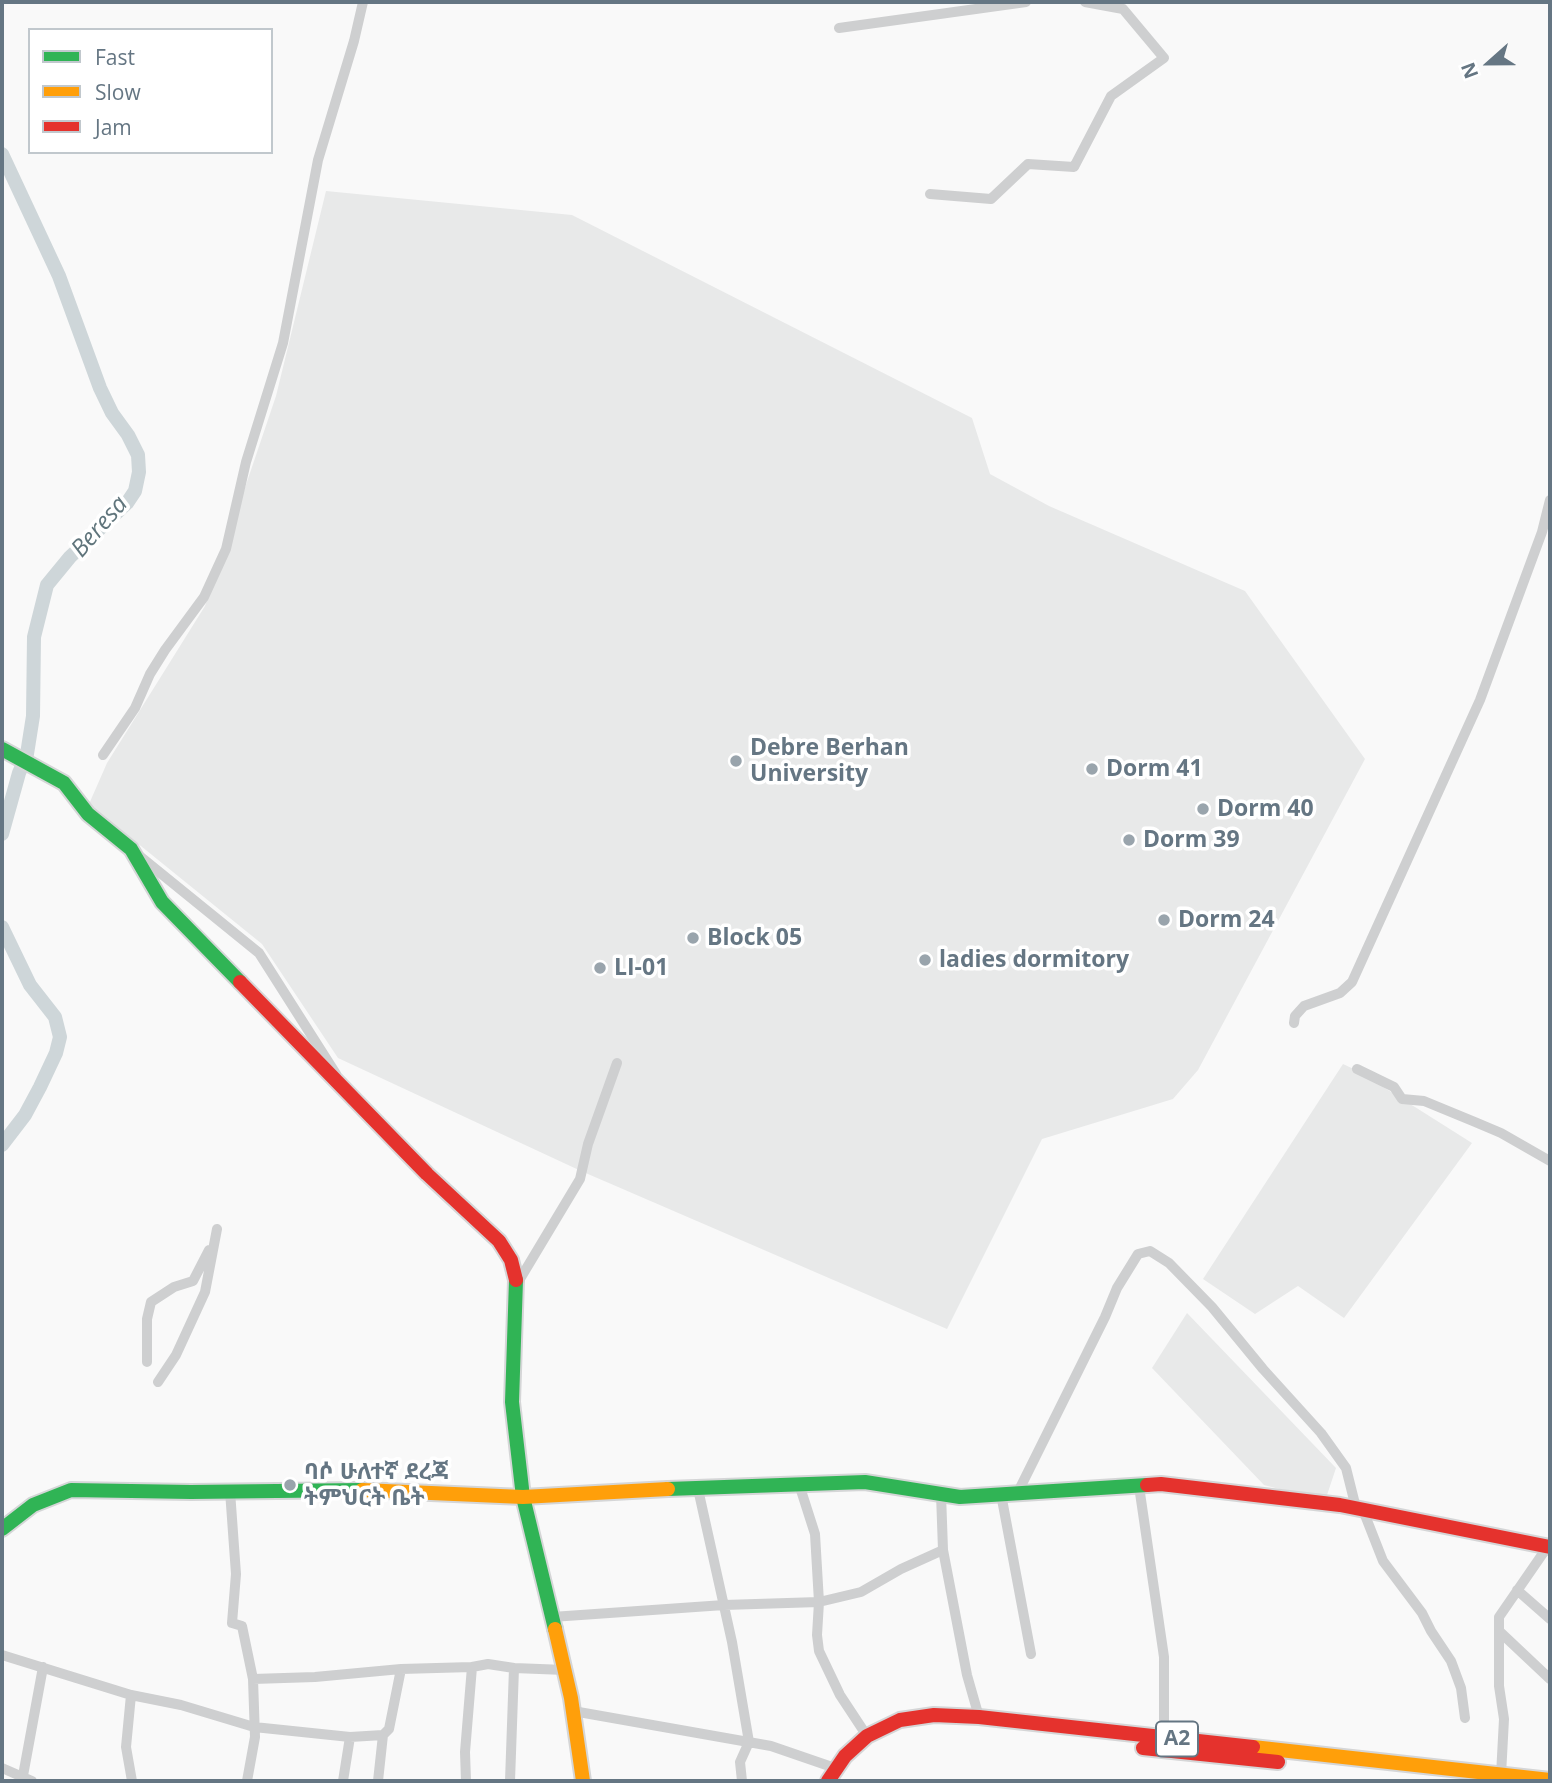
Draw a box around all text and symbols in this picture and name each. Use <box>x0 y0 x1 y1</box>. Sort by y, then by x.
legend <box>28 28 273 154</box>
north arrow <box>1454 28 1524 98</box>
text: Fast <box>95 43 135 71</box>
text: N <box>1454 59 1484 82</box>
text: Slow <box>95 78 141 106</box>
text: Jam <box>95 113 132 141</box>
water label: Beresa <box>66 490 134 564</box>
place label: Debre Berhan University <box>750 734 909 788</box>
marker: Debre Berhan University <box>728 753 744 769</box>
place label: Dorm 41 <box>1106 755 1203 783</box>
marker: Dorm 41 <box>1084 761 1100 777</box>
place label: Dorm 40 <box>1217 795 1314 823</box>
marker: Dorm 40 <box>1195 801 1211 817</box>
place label: Dorm 39 <box>1143 826 1240 854</box>
marker: Dorm 39 <box>1121 832 1137 848</box>
place label: Dorm 24 <box>1178 906 1275 934</box>
marker: Dorm 24 <box>1156 912 1172 928</box>
place label: Block 05 <box>707 924 802 952</box>
marker: Block 05 <box>685 930 701 946</box>
place label: ladies dormitory <box>939 946 1129 974</box>
marker: ladies dormitory <box>917 952 933 968</box>
place label: LI-01 <box>614 954 668 982</box>
marker: LI-01 <box>592 960 608 976</box>
place label: ባሶ ሁለተኛ ደረጃ ትምህርት ቤት <box>304 1458 449 1512</box>
marker: ባሶ ሁለተኛ ደረጃ ትምህርት ቤት <box>282 1477 298 1493</box>
road number: A2 <box>1156 1722 1198 1756</box>

